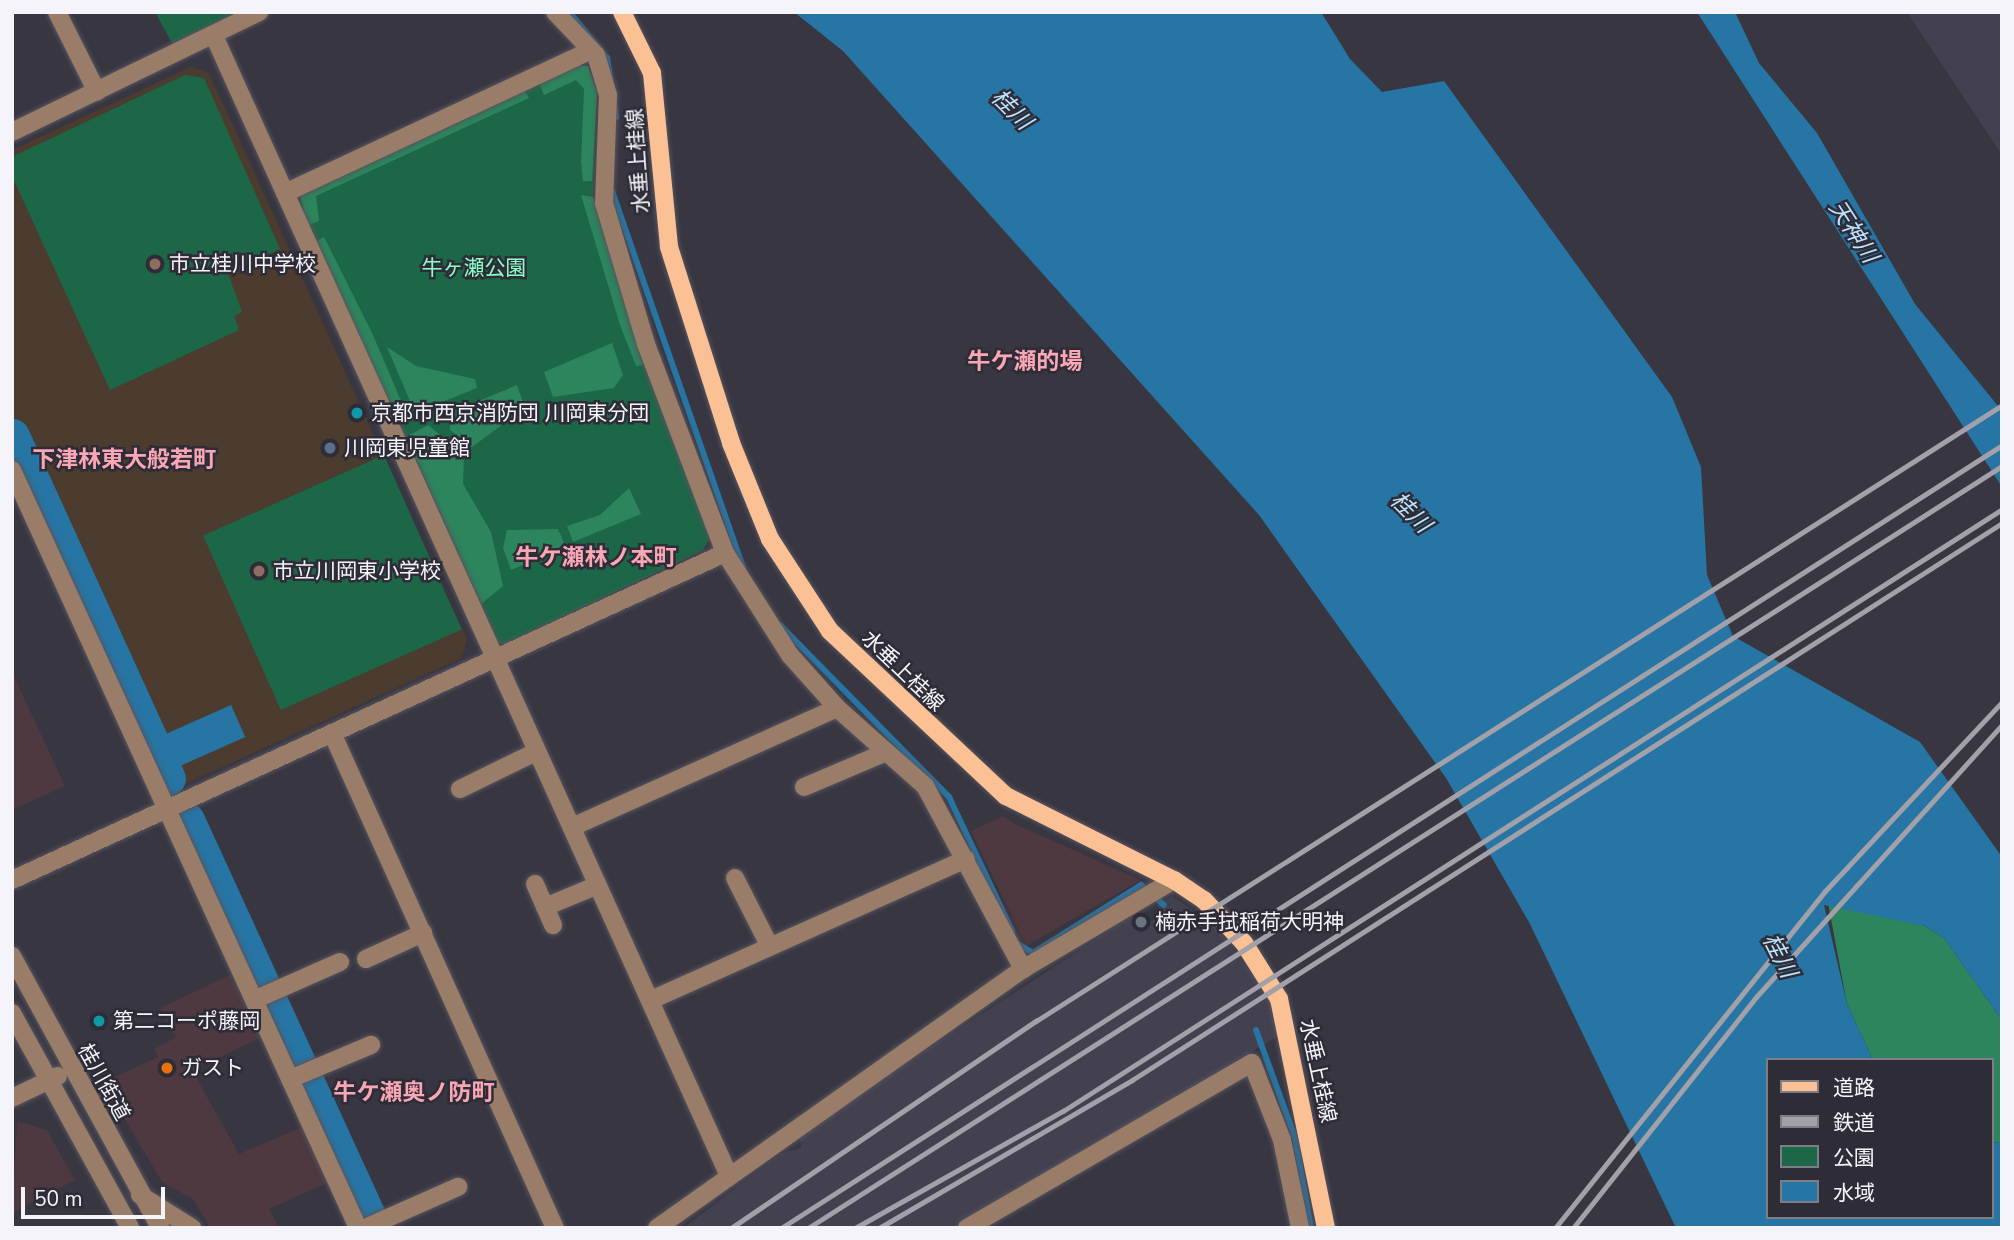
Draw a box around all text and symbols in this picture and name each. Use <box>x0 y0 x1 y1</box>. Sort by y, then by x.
water label: 桂川 <box>985 84 1037 136</box>
street label: 水垂上桂線 <box>622 108 654 214</box>
water label: 天神川 <box>1823 196 1883 268</box>
place label: 市立桂川中学校 <box>169 251 316 277</box>
park label: 牛ヶ瀬公園 <box>422 255 526 281</box>
marker: 市立桂川中学校 <box>147 256 163 272</box>
district label: 牛ケ瀬的場 <box>968 348 1082 376</box>
place label: 京都市西京消防団 川岡東分団 <box>371 400 649 426</box>
marker: 京都市西京消防団 川岡東分団 <box>349 405 365 421</box>
place label: 川岡東児童館 <box>344 435 470 461</box>
marker: 川岡東児童館 <box>322 440 338 456</box>
district label: 下津林東大般若町 <box>32 446 216 474</box>
water label: 桂川 <box>1384 487 1436 539</box>
district label: 牛ケ瀬林ノ本町 <box>516 544 676 572</box>
place label: 市立川岡東小学校 <box>273 558 441 584</box>
marker: 市立川岡東小学校 <box>251 563 267 579</box>
street label: 水垂上桂線 <box>856 625 950 717</box>
place label: 楠赤手拭稲荷大明神 <box>1155 909 1344 935</box>
marker: 楠赤手拭稲荷大明神 <box>1133 914 1149 930</box>
water label: 桂川 <box>1756 929 1802 983</box>
place label: 第二コーポ藤岡 <box>113 1008 260 1034</box>
marker: 第二コーポ藤岡 <box>91 1013 107 1029</box>
street label: 水垂上桂線 <box>1295 1017 1341 1125</box>
street label: 桂川街道 <box>73 1039 135 1125</box>
place label: ガスト <box>181 1055 244 1081</box>
legend <box>1766 1058 1993 1219</box>
marker: ガスト <box>159 1060 175 1076</box>
text: 道路 <box>1833 1074 1875 1102</box>
district label: 牛ケ瀬奥ノ防町 <box>334 1079 494 1107</box>
text: 鉄道 <box>1833 1109 1875 1137</box>
text: 公園 <box>1833 1144 1875 1172</box>
scale bar <box>24 1174 168 1218</box>
text: 水域 <box>1833 1179 1875 1207</box>
text: 50 m <box>34 1185 83 1213</box>

